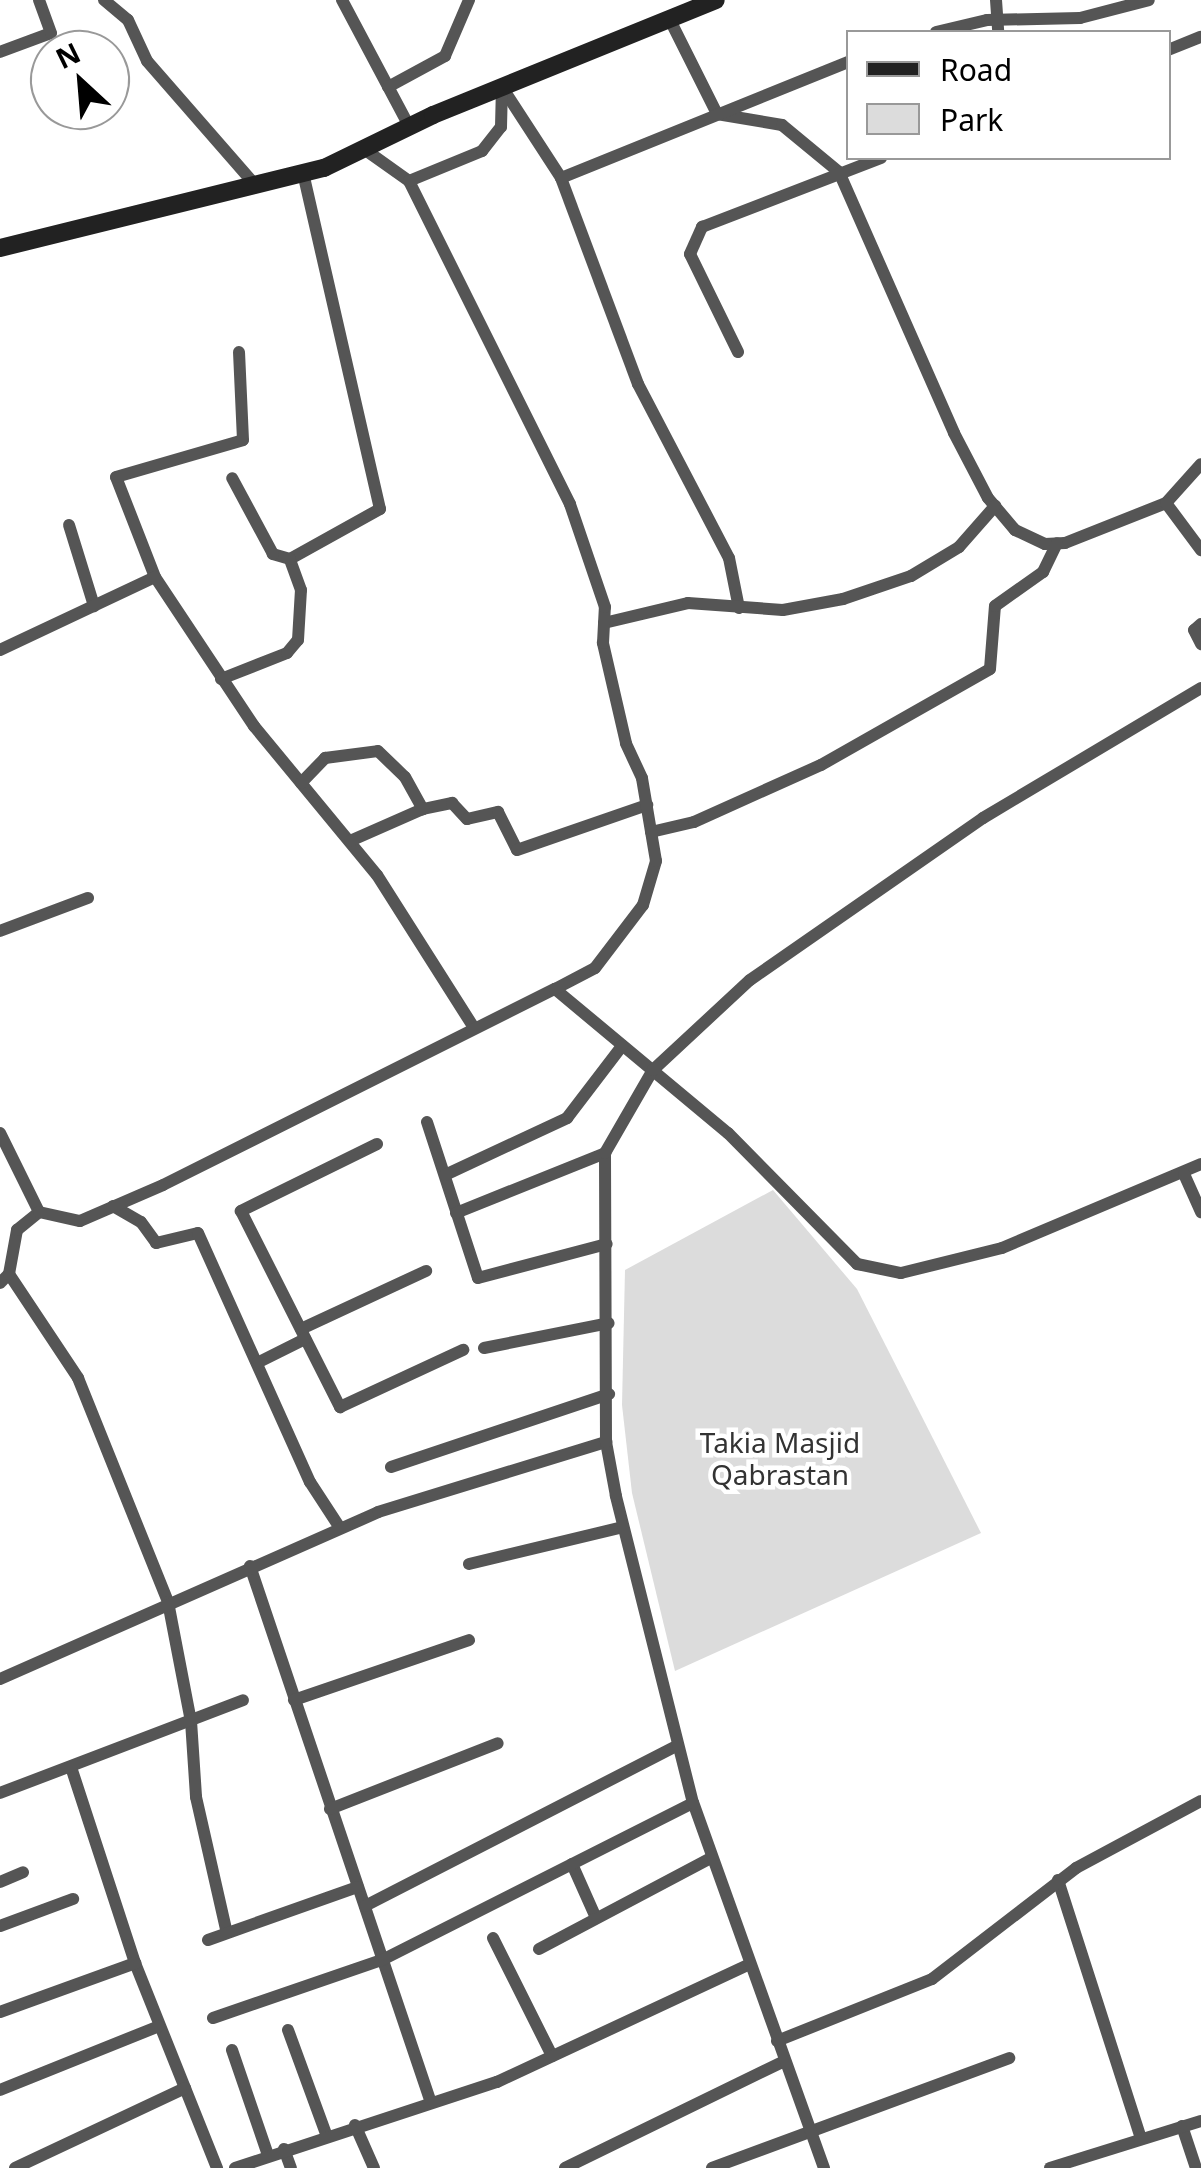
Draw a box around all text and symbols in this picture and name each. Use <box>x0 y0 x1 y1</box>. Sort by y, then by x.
north arrow <box>30 30 130 130</box>
legend <box>846 30 1171 160</box>
text: N <box>49 33 86 77</box>
text: Road <box>940 49 1012 90</box>
text: Park <box>940 99 1003 140</box>
park label: Takia Masjid Qabrastan <box>700 1425 860 1491</box>

